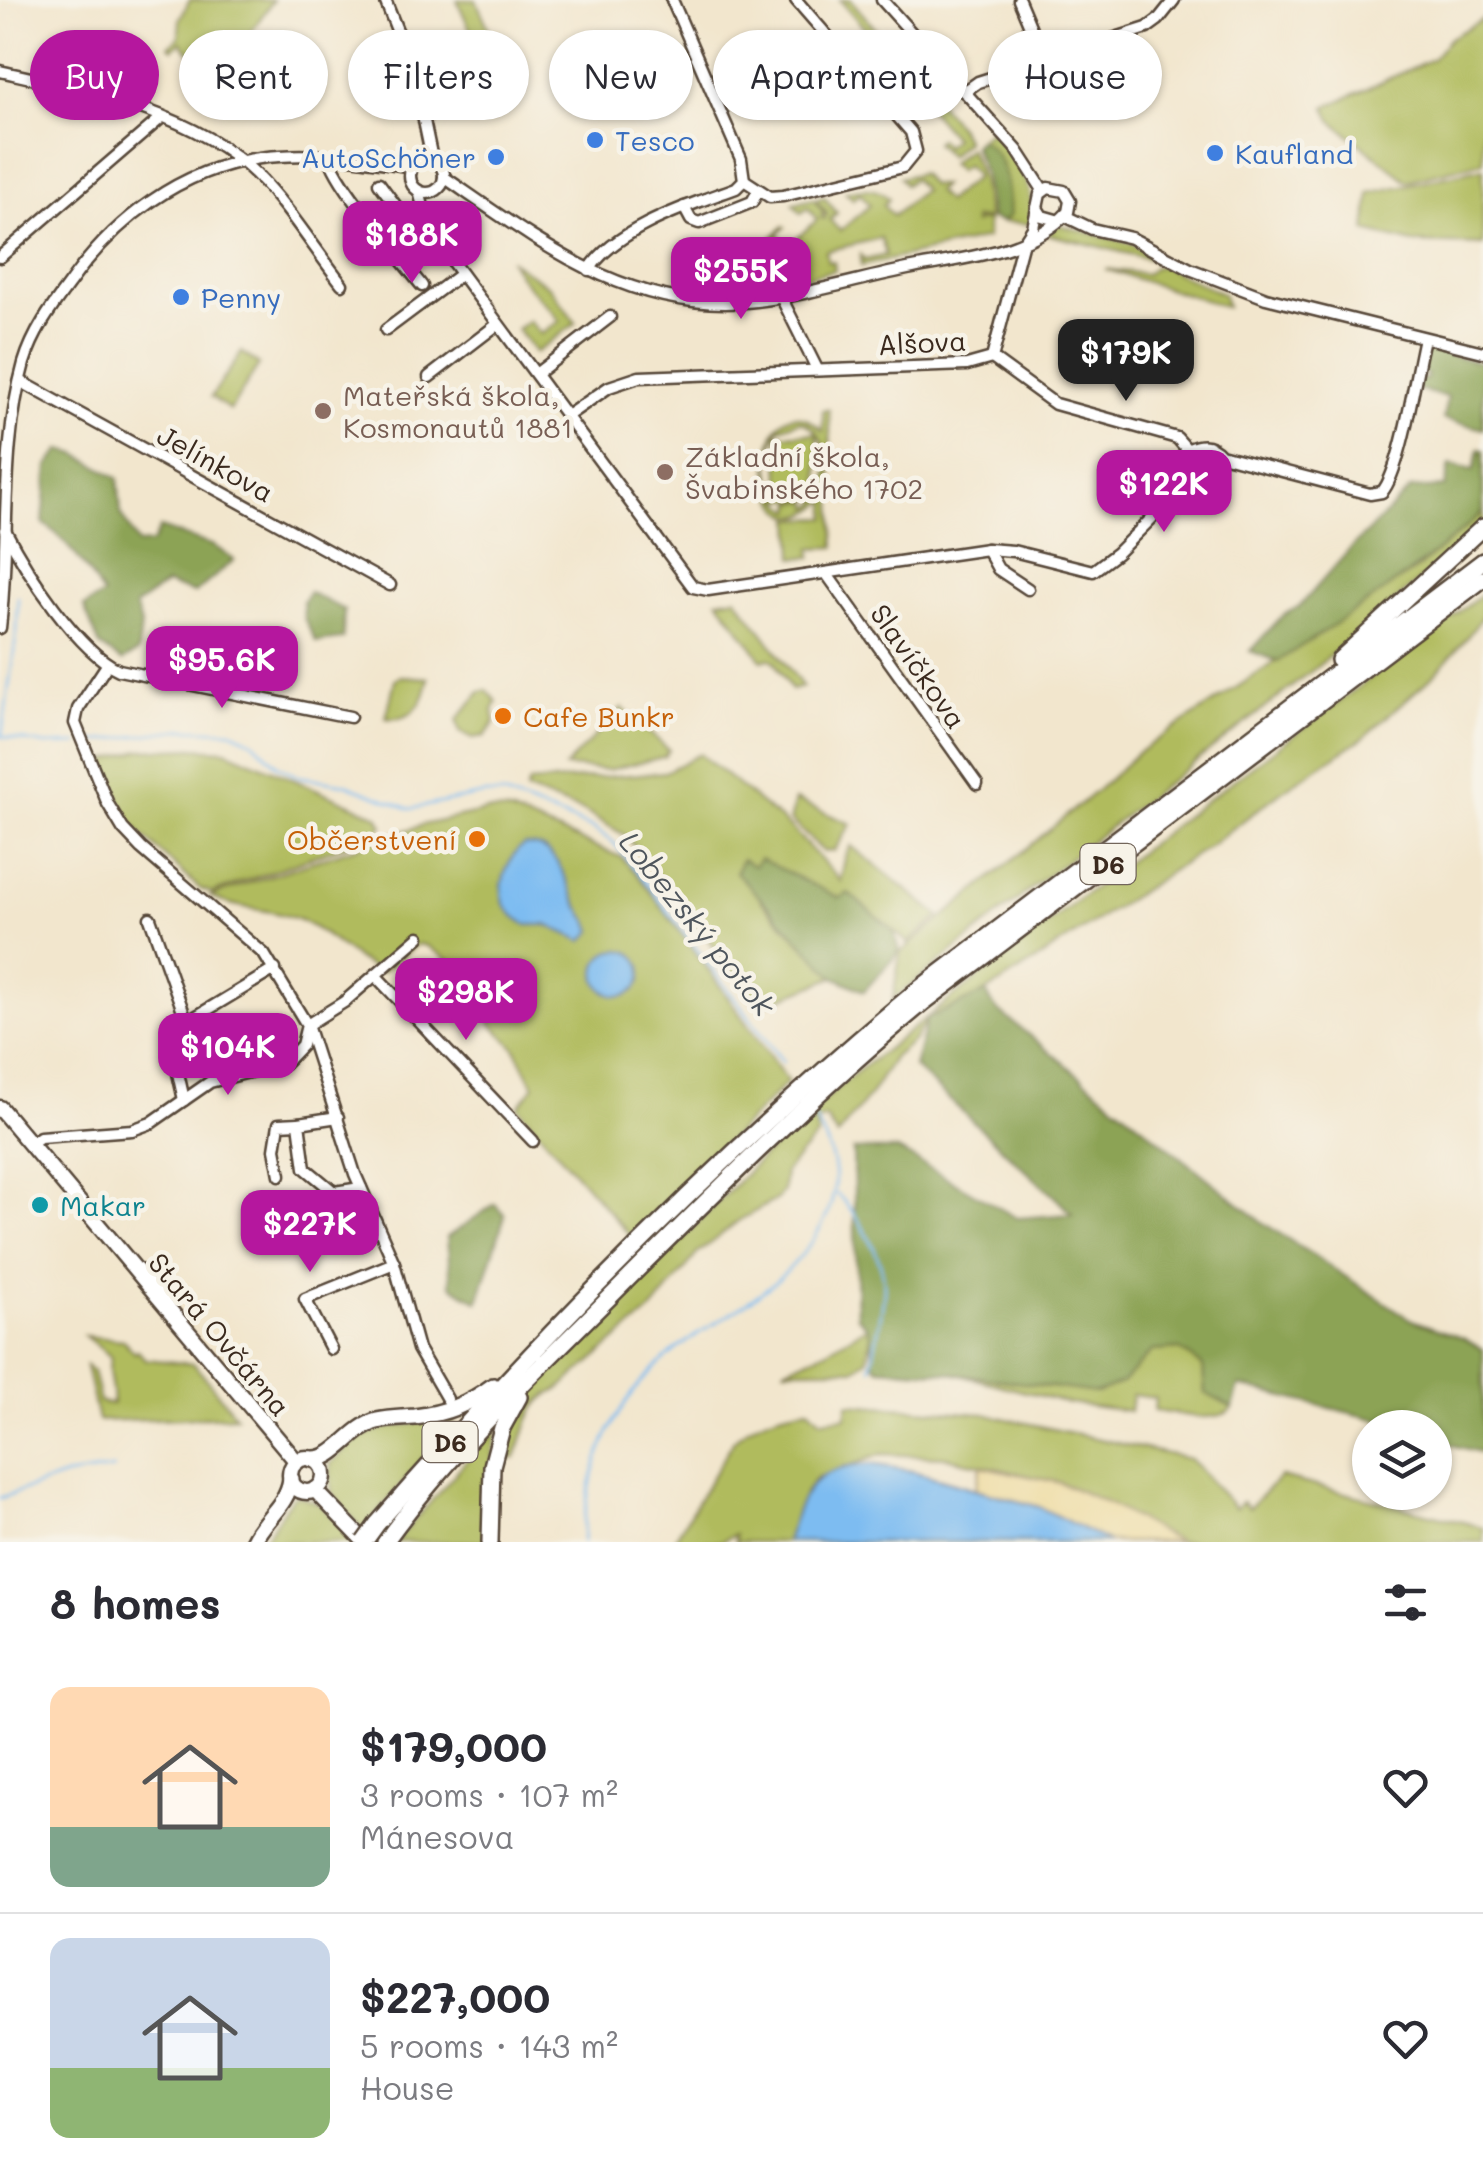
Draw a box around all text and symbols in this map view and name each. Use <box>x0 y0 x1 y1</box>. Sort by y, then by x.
chip: Buy <box>30 30 159 120</box>
chip: Rent <box>179 30 328 120</box>
chip: Filters <box>348 30 529 120</box>
chip: New <box>549 30 693 120</box>
chip: Apartment <box>713 30 968 120</box>
chip: House <box>988 30 1162 120</box>
place label: Tesco <box>615 122 695 158</box>
marker: Tesco <box>584 129 606 151</box>
place label: Kaufland <box>1235 135 1353 171</box>
place label: AutoSchöner <box>301 139 476 175</box>
marker: Kaufland <box>1204 142 1226 164</box>
marker: AutoSchöner <box>485 146 507 168</box>
pin: $188K <box>342 201 482 286</box>
text: $188K <box>365 212 459 254</box>
pin: $255K <box>671 237 811 322</box>
text: $255K <box>693 248 789 290</box>
place label: Penny <box>201 279 281 315</box>
marker: Penny <box>170 286 192 308</box>
pin: $179K <box>1056 319 1196 404</box>
street label: Alšova <box>877 322 967 362</box>
text: $179K <box>1080 330 1172 372</box>
place label: Mateřská škola, Kosmonautů 1881 <box>343 377 573 445</box>
marker: Mateřská škola, Kosmonautů 1881 <box>312 400 334 422</box>
street label: Jelínkova <box>151 416 281 510</box>
place label: Základní škola, Švabinského 1702 <box>685 438 923 506</box>
pin: $122K <box>1094 450 1234 535</box>
marker: Základní škola, Švabinského 1702 <box>654 461 676 483</box>
text: $122K <box>1119 461 1209 503</box>
street label: Slavíčkova <box>863 597 975 735</box>
pin: $95.6K <box>141 626 303 711</box>
text: $95.6K <box>168 637 276 679</box>
place label: Cafe Bunkr <box>523 698 675 734</box>
marker: Cafe Bunkr <box>492 705 514 727</box>
place label: Občerstvení <box>287 821 457 857</box>
water label: Lobezský potok <box>611 822 786 1025</box>
marker: Občerstvení <box>466 828 488 850</box>
road number: D6 <box>1080 844 1136 884</box>
pin: $298K <box>396 958 536 1043</box>
text: $298K <box>417 969 515 1011</box>
pin: $104K <box>158 1013 298 1098</box>
text: $104K <box>180 1024 276 1066</box>
place label: Makar <box>60 1187 146 1223</box>
pin: $227K <box>240 1190 380 1275</box>
marker: Makar <box>29 1194 51 1216</box>
text: $227K <box>263 1201 357 1243</box>
street label: Stará Ovčárna <box>141 1245 299 1423</box>
map controls <box>1352 1410 1452 1510</box>
button: layers <box>1352 1410 1452 1510</box>
road number: D6 <box>422 1422 478 1462</box>
text: 8 homes <box>50 1575 221 1630</box>
icon: filters <box>1378 1575 1433 1630</box>
text: $179,000 <box>360 1718 547 1773</box>
icon: home <box>130 1727 250 1847</box>
icon: heart <box>1378 1760 1433 1815</box>
text: 3 rooms · 107 m² <box>360 1773 618 1815</box>
text: Mánesova <box>360 1815 514 1857</box>
text: $227,000 <box>360 1969 550 2024</box>
icon: home <box>130 1978 250 2098</box>
icon: heart <box>1378 2011 1433 2066</box>
text: 5 rooms · 143 m² <box>360 2024 618 2066</box>
text: House <box>360 2066 455 2108</box>

